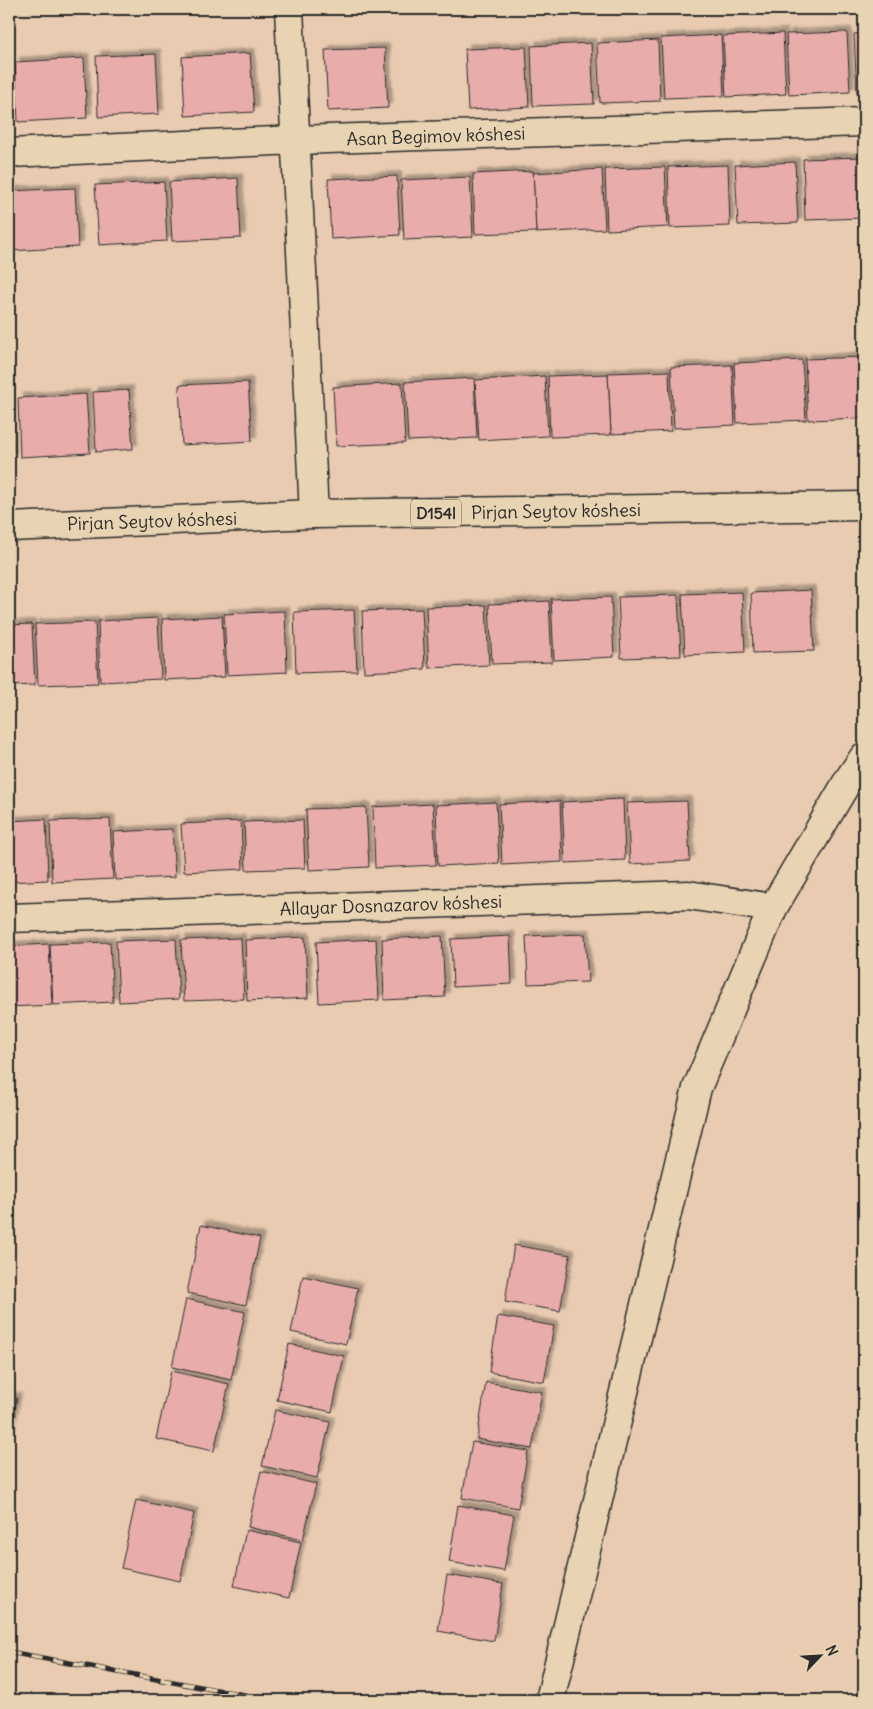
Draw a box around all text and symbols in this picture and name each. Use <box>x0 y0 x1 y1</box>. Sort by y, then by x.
street label: Asan Begimov kóshesi <box>346 121 526 151</box>
street label: Pirjan Seytov kóshesi <box>471 498 641 524</box>
road number: D154l <box>411 499 461 526</box>
street label: Pirjan Seytov kóshesi <box>67 507 237 535</box>
street label: Allayar Dosnazarov kóshesi <box>279 890 503 920</box>
north arrow <box>796 1632 846 1682</box>
text: N <box>822 1642 842 1659</box>

